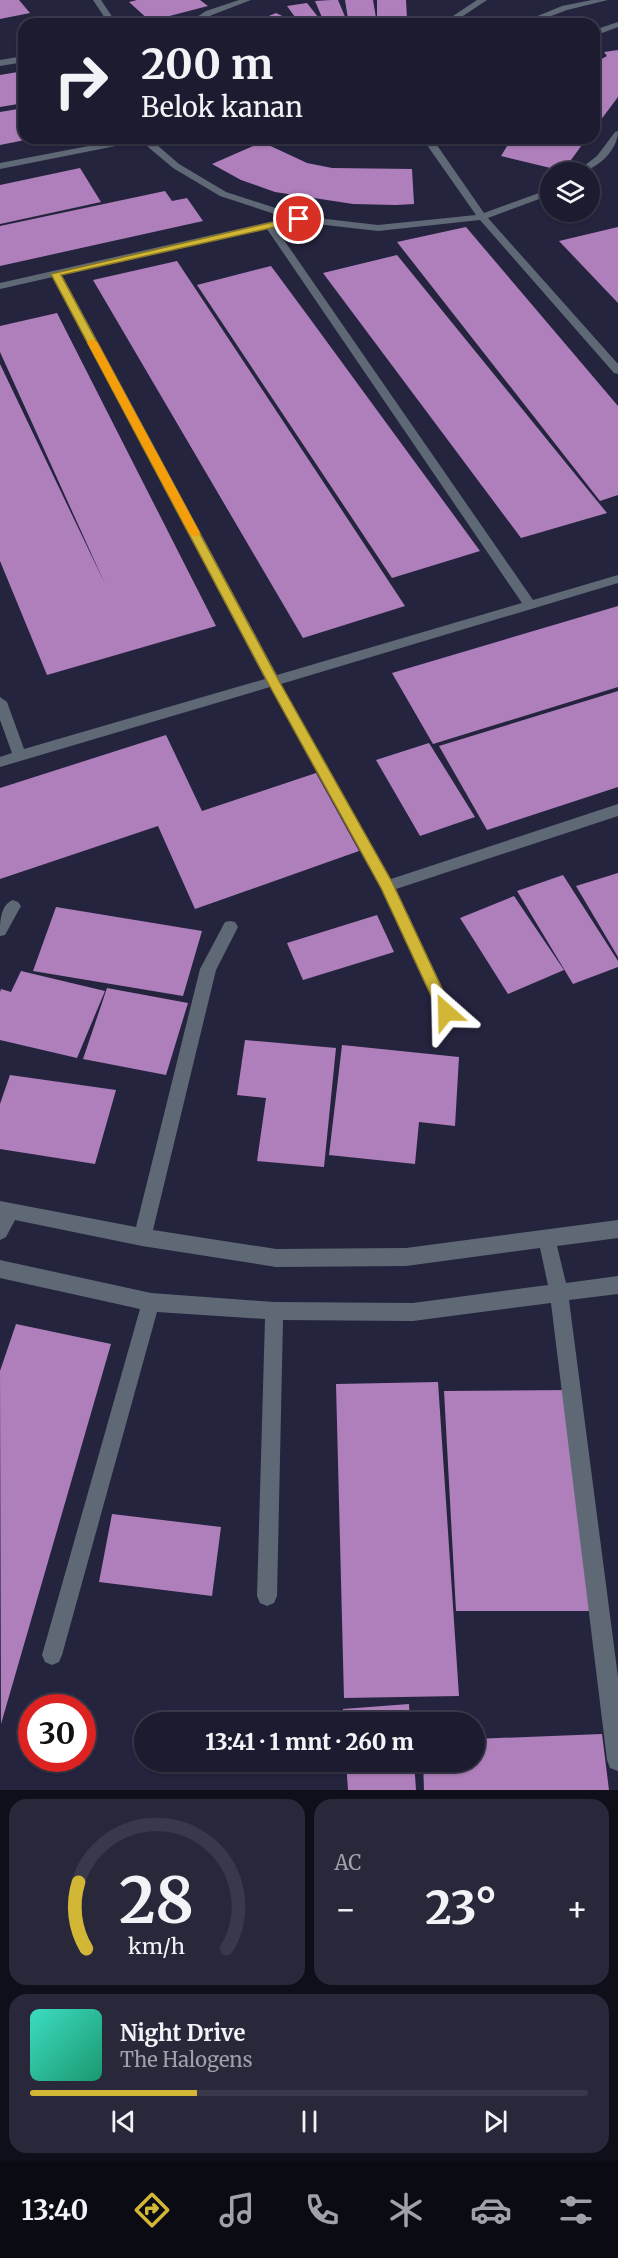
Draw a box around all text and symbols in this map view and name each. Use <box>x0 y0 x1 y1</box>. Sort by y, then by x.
text: 200 m <box>141 38 273 90</box>
icon: right <box>42 42 120 120</box>
text: Belok kanan <box>141 90 303 124</box>
map controls <box>540 162 600 222</box>
button: layers <box>540 162 600 222</box>
pin <box>273 193 324 244</box>
icon: arrive <box>282 202 315 235</box>
position arrow <box>414 980 478 1044</box>
speed limit sign: 30 <box>18 1694 96 1772</box>
text: 13:41 · 1 mnt · 260 m <box>205 1728 414 1756</box>
text: AC <box>335 1850 361 1875</box>
text: 28 <box>119 1862 194 1940</box>
text: 23° <box>425 1880 497 1936</box>
text: − <box>335 1889 357 1930</box>
text: + <box>566 1889 588 1930</box>
text: km/h <box>128 1933 185 1960</box>
text: Night Drive <box>120 2019 245 2047</box>
text: The Halogens <box>120 2047 252 2072</box>
icon: previous <box>107 2105 140 2138</box>
icon: pause <box>293 2105 326 2138</box>
icon: next <box>479 2105 512 2138</box>
icon: directions <box>131 2189 173 2231</box>
icon: music <box>216 2189 258 2231</box>
icon: phone <box>301 2189 343 2231</box>
icon: climate <box>385 2189 427 2231</box>
icon: car <box>470 2189 512 2231</box>
icon: filters <box>555 2189 597 2231</box>
text: 13:40 <box>21 2193 88 2227</box>

